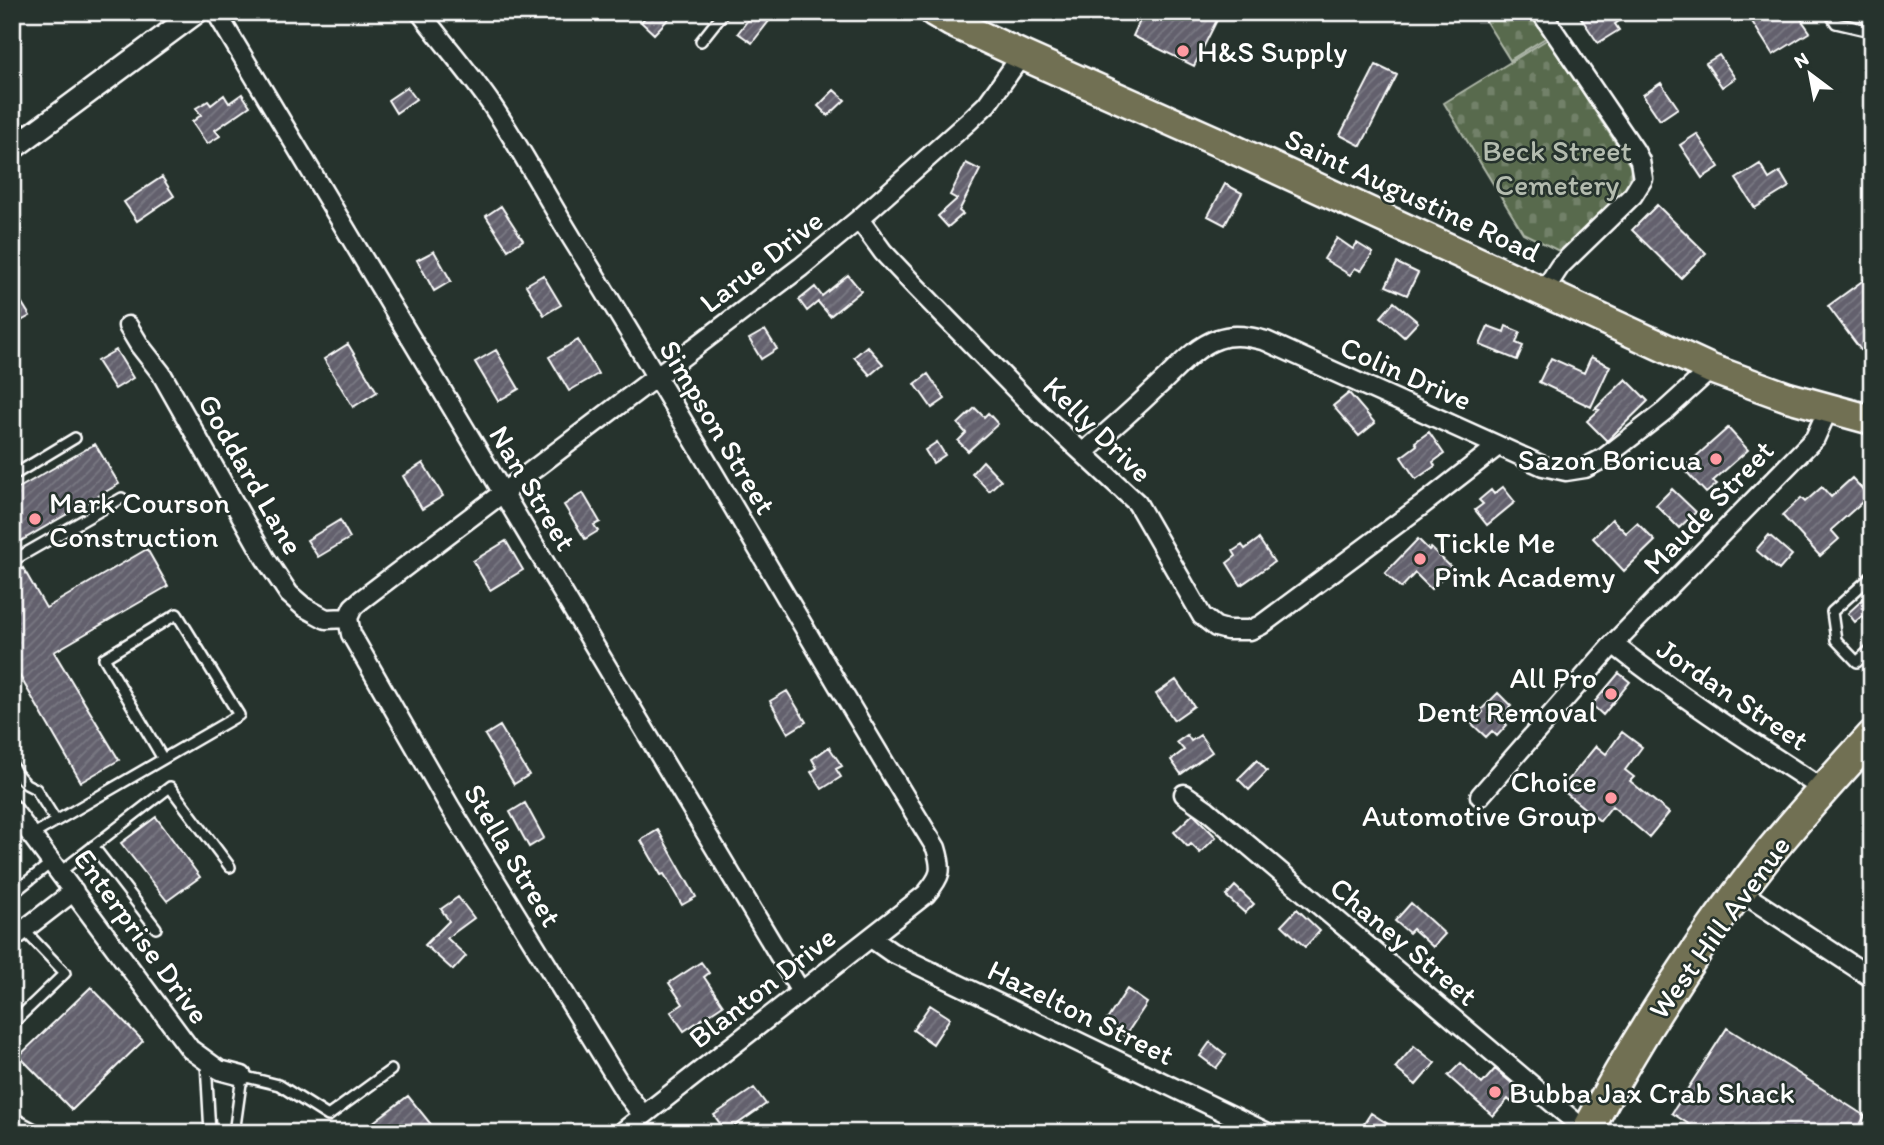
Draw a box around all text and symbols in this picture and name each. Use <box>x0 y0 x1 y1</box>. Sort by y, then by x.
place label: H&S Supply <box>1197 33 1347 70</box>
north arrow <box>1776 38 1846 108</box>
marker: H&S Supply <box>1175 43 1191 59</box>
text: N <box>1790 47 1813 73</box>
street label: Saint Augustine Road <box>1279 119 1547 271</box>
park label: Beck Street Cemetery <box>1482 132 1632 203</box>
street label: Larue Drive <box>692 201 830 321</box>
street label: Colin Drive <box>1334 328 1478 418</box>
street label: Simpson Street <box>651 333 785 521</box>
street label: Kelly Drive <box>1036 368 1160 490</box>
street label: Goddard Lane <box>190 387 312 561</box>
street label: Nan Street <box>481 419 585 557</box>
street label: Maude Street <box>1635 432 1781 582</box>
place label: Sazon Boricua <box>1518 441 1702 478</box>
marker: Sazon Boricua <box>1708 451 1724 467</box>
place label: Mark Courson Construction <box>49 484 230 555</box>
marker: Mark Courson Construction <box>27 511 43 527</box>
place label: Tickle Me Pink Academy <box>1434 524 1615 595</box>
marker: Tickle Me Pink Academy <box>1412 551 1428 567</box>
street label: Jordan Street <box>1650 630 1816 758</box>
place label: All Pro Dent Removal <box>1417 659 1597 730</box>
marker: All Pro Dent Removal <box>1603 686 1619 702</box>
place label: Choice Automotive Group <box>1362 763 1597 834</box>
street label: Stella Street <box>456 777 570 933</box>
marker: Choice Automotive Group <box>1603 790 1619 806</box>
street label: West Hill Avenue <box>1640 828 1798 1026</box>
street label: Enterprise Drive <box>66 841 218 1031</box>
street label: Chaney Street <box>1322 868 1486 1014</box>
street label: Blanton Drive <box>681 918 843 1056</box>
street label: Hazelton Street <box>982 951 1180 1073</box>
place label: Bubba Jax Crab Shack <box>1509 1074 1795 1111</box>
marker: Bubba Jax Crab Shack <box>1487 1084 1503 1100</box>

